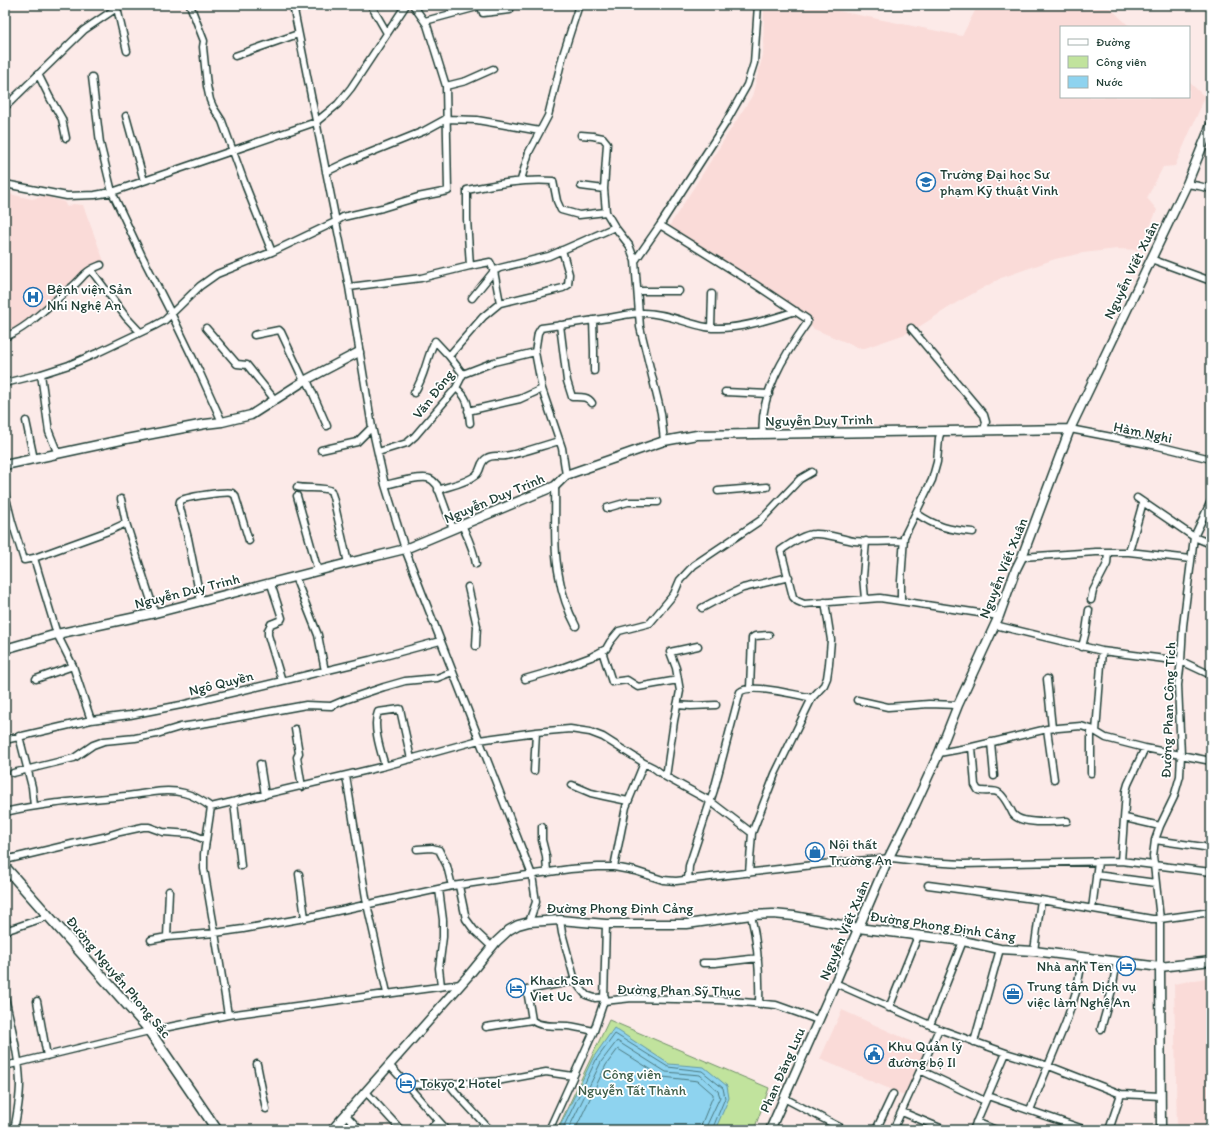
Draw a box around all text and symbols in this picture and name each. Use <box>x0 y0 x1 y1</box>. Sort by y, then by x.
legend <box>1060 26 1190 98</box>
text: Đường <box>1096 35 1131 49</box>
text: Công viên <box>1096 55 1147 69</box>
text: Nước <box>1096 75 1123 89</box>
place label: Trường Đại học Sư phạm Kỹ thuật Vinh <box>940 166 1059 199</box>
school or university icon: Trường Đại học Sư phạm Kỹ thuật Vinh <box>915 171 937 193</box>
street label: Nguyễn Viết Xuân <box>1100 218 1163 322</box>
place label: Bệnh viện Sản Nhi Nghệ An <box>47 281 132 314</box>
hospital icon: Bệnh viện Sản Nhi Nghệ An <box>22 286 44 308</box>
street label: Văn Đông <box>409 366 458 422</box>
street label: Nguyễn Duy Trinh <box>765 411 873 430</box>
street label: Hàm Nghi <box>1112 418 1174 447</box>
street label: Nguyễn Duy Trinh <box>441 470 547 527</box>
street label: Nguyễn Viết Xuân <box>976 515 1032 621</box>
street label: Nguyễn Duy Trinh <box>133 570 241 613</box>
street label: Đường Phan Công Tích <box>1158 642 1179 778</box>
street label: Ngô Quyền <box>187 667 255 700</box>
place label: Nội thất Trường An <box>829 836 892 869</box>
shop icon: Nội thất Trường An <box>804 841 826 863</box>
street label: Nguyễn Viết Xuân <box>816 877 873 983</box>
street label: Đường Phong Định Cảng <box>547 900 694 917</box>
street label: Đường Phong Định Cảng <box>869 908 1018 945</box>
street label: Đường Nguyễn Phong Sắc <box>63 913 175 1042</box>
hotel icon: Nhà anh Ten <box>1115 955 1137 977</box>
place label: Nhà anh Ten <box>1037 958 1112 975</box>
place label: Khach San Viet Uc <box>530 972 593 1005</box>
hotel icon: Khach San Viet Uc <box>505 977 527 999</box>
place label: Trung tâm Dịch vụ việc làm Nghệ An <box>1027 978 1136 1011</box>
street label: Đường Phan Sỹ Thục <box>617 981 741 1000</box>
office icon: Trung tâm Dịch vụ việc làm Nghệ An <box>1002 983 1024 1005</box>
street label: Phan Đăng Lưu <box>756 1025 809 1115</box>
place label: Khu Quản lý đường bộ II <box>888 1038 962 1071</box>
public building icon: Khu Quản lý đường bộ II <box>863 1043 885 1065</box>
park label: Công viên Nguyễn Tất Thành <box>578 1066 687 1099</box>
hotel icon: Tokyo 2 Hotel <box>395 1072 417 1094</box>
place label: Tokyo 2 Hotel <box>420 1075 501 1092</box>

